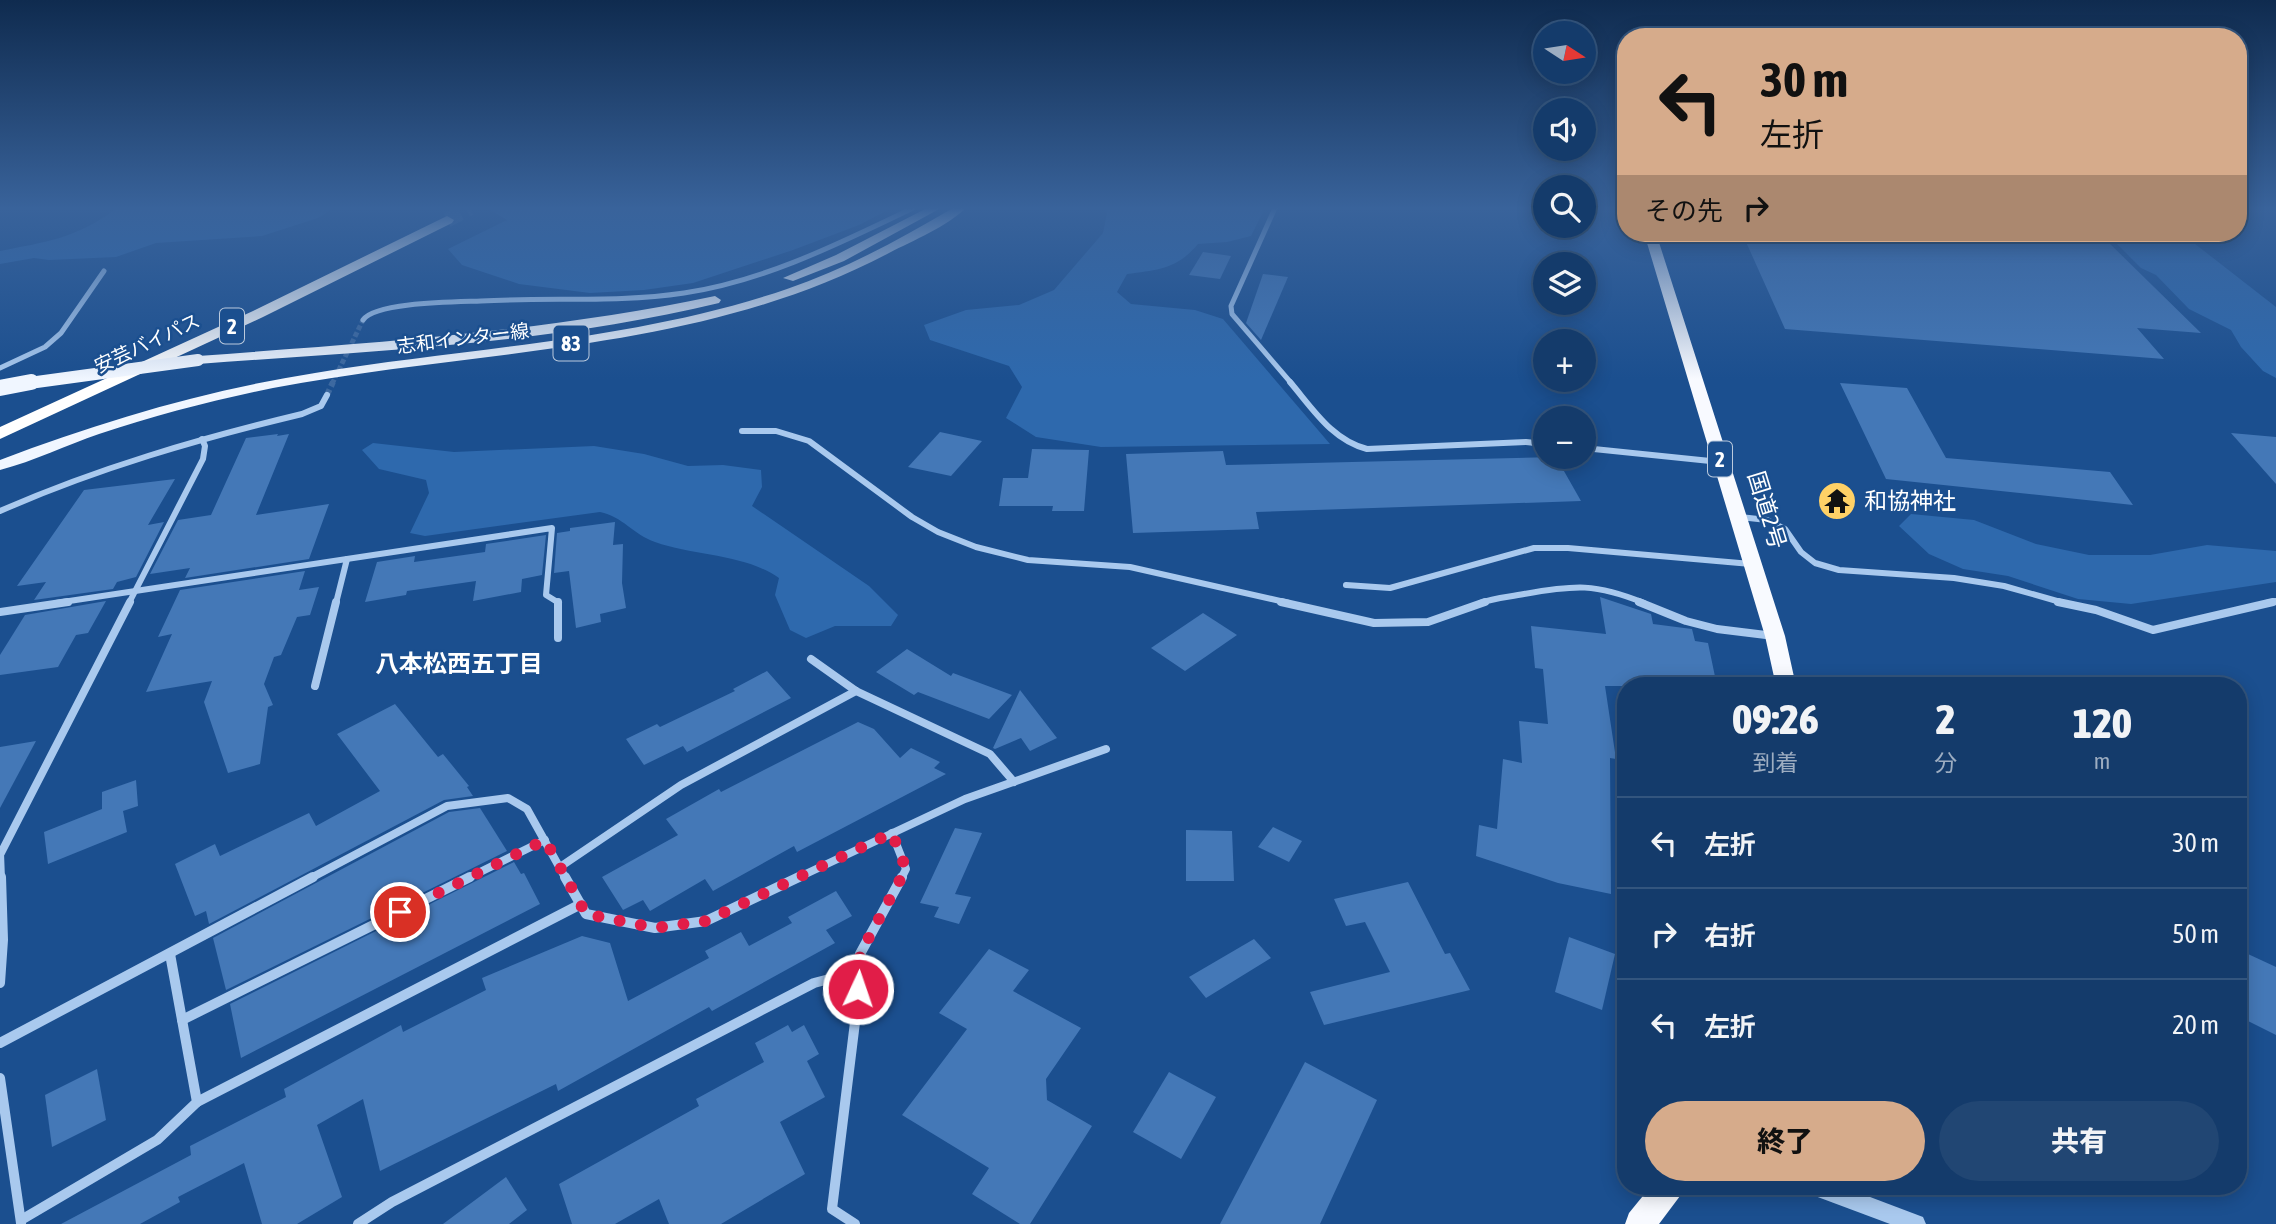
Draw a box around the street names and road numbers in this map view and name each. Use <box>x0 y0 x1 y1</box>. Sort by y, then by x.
road number: 2 <box>220 308 244 344</box>
street label: 安芸バイパス <box>91 309 203 377</box>
street label: 志和インター線 <box>396 319 530 357</box>
road number: 83 <box>554 326 588 360</box>
road number: 2 <box>1708 442 1732 476</box>
street label: 国道2号 <box>1743 468 1791 552</box>

